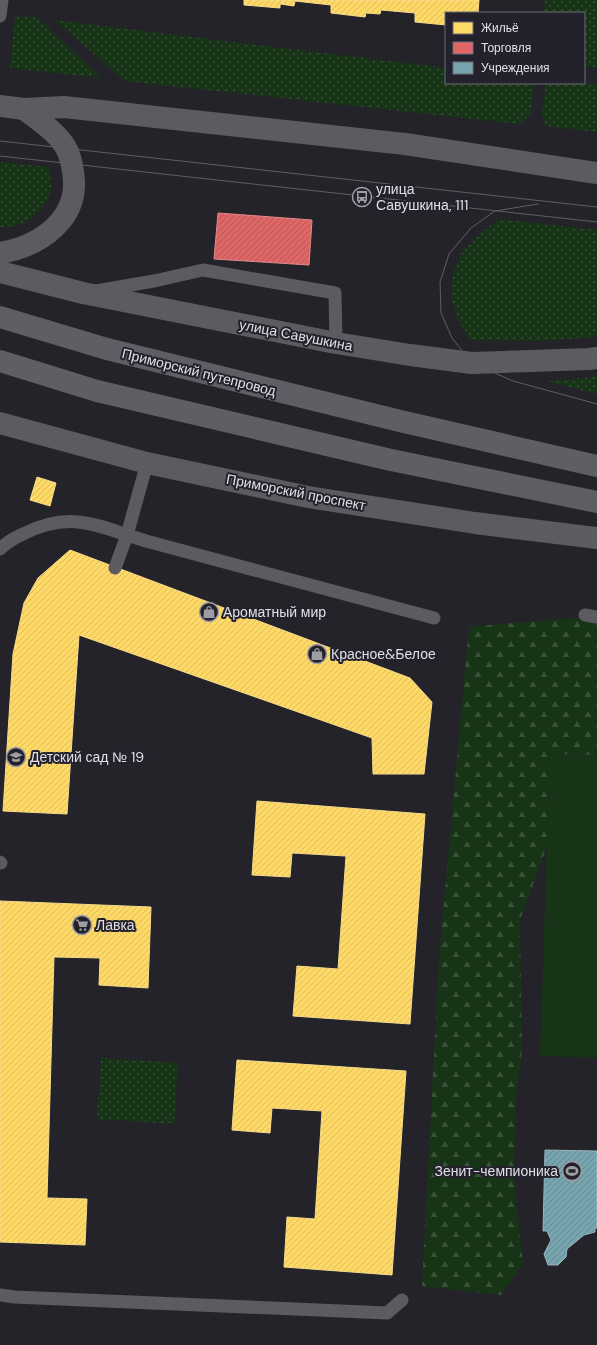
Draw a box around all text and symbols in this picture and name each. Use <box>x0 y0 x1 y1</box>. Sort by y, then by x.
legend <box>445 12 585 84</box>
text: Жильё <box>481 20 519 36</box>
text: Торговля <box>481 40 531 56</box>
text: Учреждения <box>481 60 550 76</box>
place label: улица Савушкина, 111 <box>376 180 468 214</box>
bus stop icon: улица Савушкина, 111 <box>351 186 373 208</box>
street label: улица Савушкина <box>238 315 354 355</box>
street label: Приморский путепровод <box>120 344 278 400</box>
street label: Приморский проспект <box>225 470 368 514</box>
shop icon: Ароматный мир <box>198 601 220 623</box>
place label: Ароматный мир <box>223 603 326 621</box>
shop icon: Красное&Белое <box>306 643 328 665</box>
place label: Красное&Белое <box>331 645 436 663</box>
school or university icon: Детский сад № 19 <box>5 746 27 768</box>
place label: Детский сад № 19 <box>30 748 144 766</box>
supermarket icon: Лавка <box>71 914 93 936</box>
place label: Лавка <box>96 916 135 934</box>
sports icon: Зенит-чемпионика <box>561 1160 583 1182</box>
place label: Зенит-чемпионика <box>435 1162 558 1180</box>

